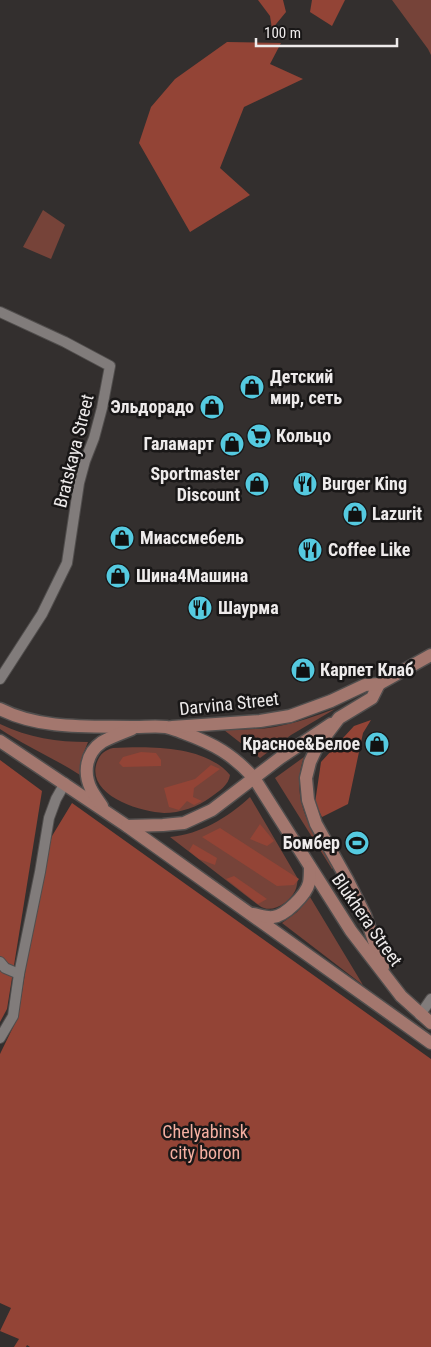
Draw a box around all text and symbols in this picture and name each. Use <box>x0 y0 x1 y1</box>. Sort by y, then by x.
scale bar <box>256 15 397 47</box>
text: 100 m <box>264 24 301 42</box>
place label: Детский мир, сеть <box>270 366 342 408</box>
shop icon: Детский мир, сеть <box>239 374 265 400</box>
street label: Bratskaya Street <box>49 392 98 510</box>
shop icon: Эльдорадо <box>199 394 225 420</box>
place label: Эльдорадо <box>110 396 194 417</box>
supermarket icon: Кольцо <box>246 423 272 449</box>
place label: Кольцо <box>276 425 331 446</box>
shop icon: Галамарт <box>219 431 245 457</box>
place label: Галамарт <box>144 433 214 454</box>
place label: Sportmaster Discount <box>150 463 240 505</box>
shop icon: Sportmaster Discount <box>244 471 270 497</box>
restaurant icon: Burger King <box>292 471 318 497</box>
place label: Burger King <box>322 473 407 494</box>
shop icon: Lazurit <box>342 501 368 527</box>
place label: Lazurit <box>372 503 423 524</box>
shop icon: Миассмебель <box>109 525 135 551</box>
place label: Миассмебель <box>140 527 244 548</box>
restaurant icon: Coffee Like <box>297 537 323 563</box>
place label: Coffee Like <box>328 539 411 560</box>
shop icon: Шина4Машина <box>105 563 131 589</box>
place label: Шина4Машина <box>136 565 248 586</box>
restaurant icon: Шаурма <box>187 595 213 621</box>
place label: Шаурма <box>218 597 279 618</box>
shop icon: Карпет Клаб <box>290 657 316 683</box>
place label: Карпет Клаб <box>320 659 414 680</box>
street label: Darvina Street <box>178 688 280 719</box>
shop icon: Красное&Белое <box>364 731 390 757</box>
place label: Красное&Белое <box>242 733 360 754</box>
sports icon: Бомбер <box>344 830 370 856</box>
place label: Бомбер <box>283 832 340 853</box>
street label: Blukhera Street <box>328 869 407 970</box>
park label: Chelyabinsk city boron <box>162 1121 248 1163</box>

